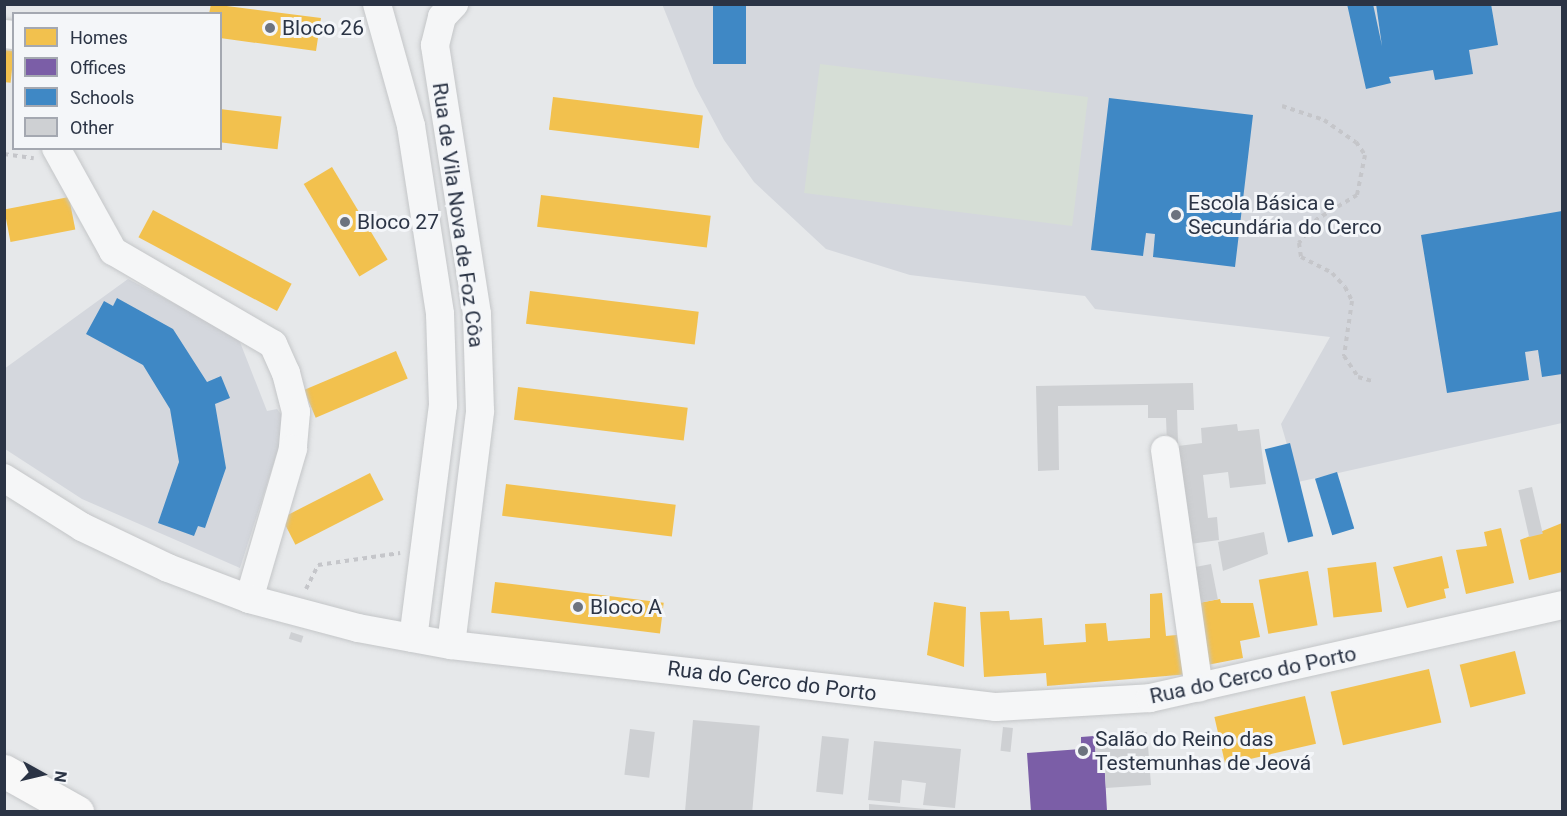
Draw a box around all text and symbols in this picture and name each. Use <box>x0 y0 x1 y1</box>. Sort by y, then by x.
legend <box>12 12 222 150</box>
place label: Bloco 26 <box>282 15 364 41</box>
marker: Bloco 26 <box>263 21 277 35</box>
text: Homes <box>70 27 128 48</box>
text: Offices <box>70 57 126 78</box>
street label: Rua de Vila Nova de Foz Côa <box>427 81 489 349</box>
text: Schools <box>70 87 134 108</box>
text: Other <box>70 117 114 138</box>
place label: Escola Básica e Secundária do Cerco <box>1188 190 1382 240</box>
marker: Escola Básica e Secundária do Cerco <box>1169 208 1183 222</box>
place label: Bloco 27 <box>357 209 439 235</box>
marker: Bloco 27 <box>338 215 352 229</box>
place label: Bloco A <box>590 594 662 620</box>
marker: Bloco A <box>571 600 585 614</box>
street label: Rua do Cerco do Porto <box>1147 641 1359 709</box>
street label: Rua do Cerco do Porto <box>666 656 878 706</box>
place label: Salão do Reino das Testemunhas de Jeová <box>1095 726 1311 776</box>
north arrow <box>12 744 72 804</box>
marker: Salão do Reino das Testemunhas de Jeová <box>1076 744 1090 758</box>
text: N <box>50 770 71 783</box>

